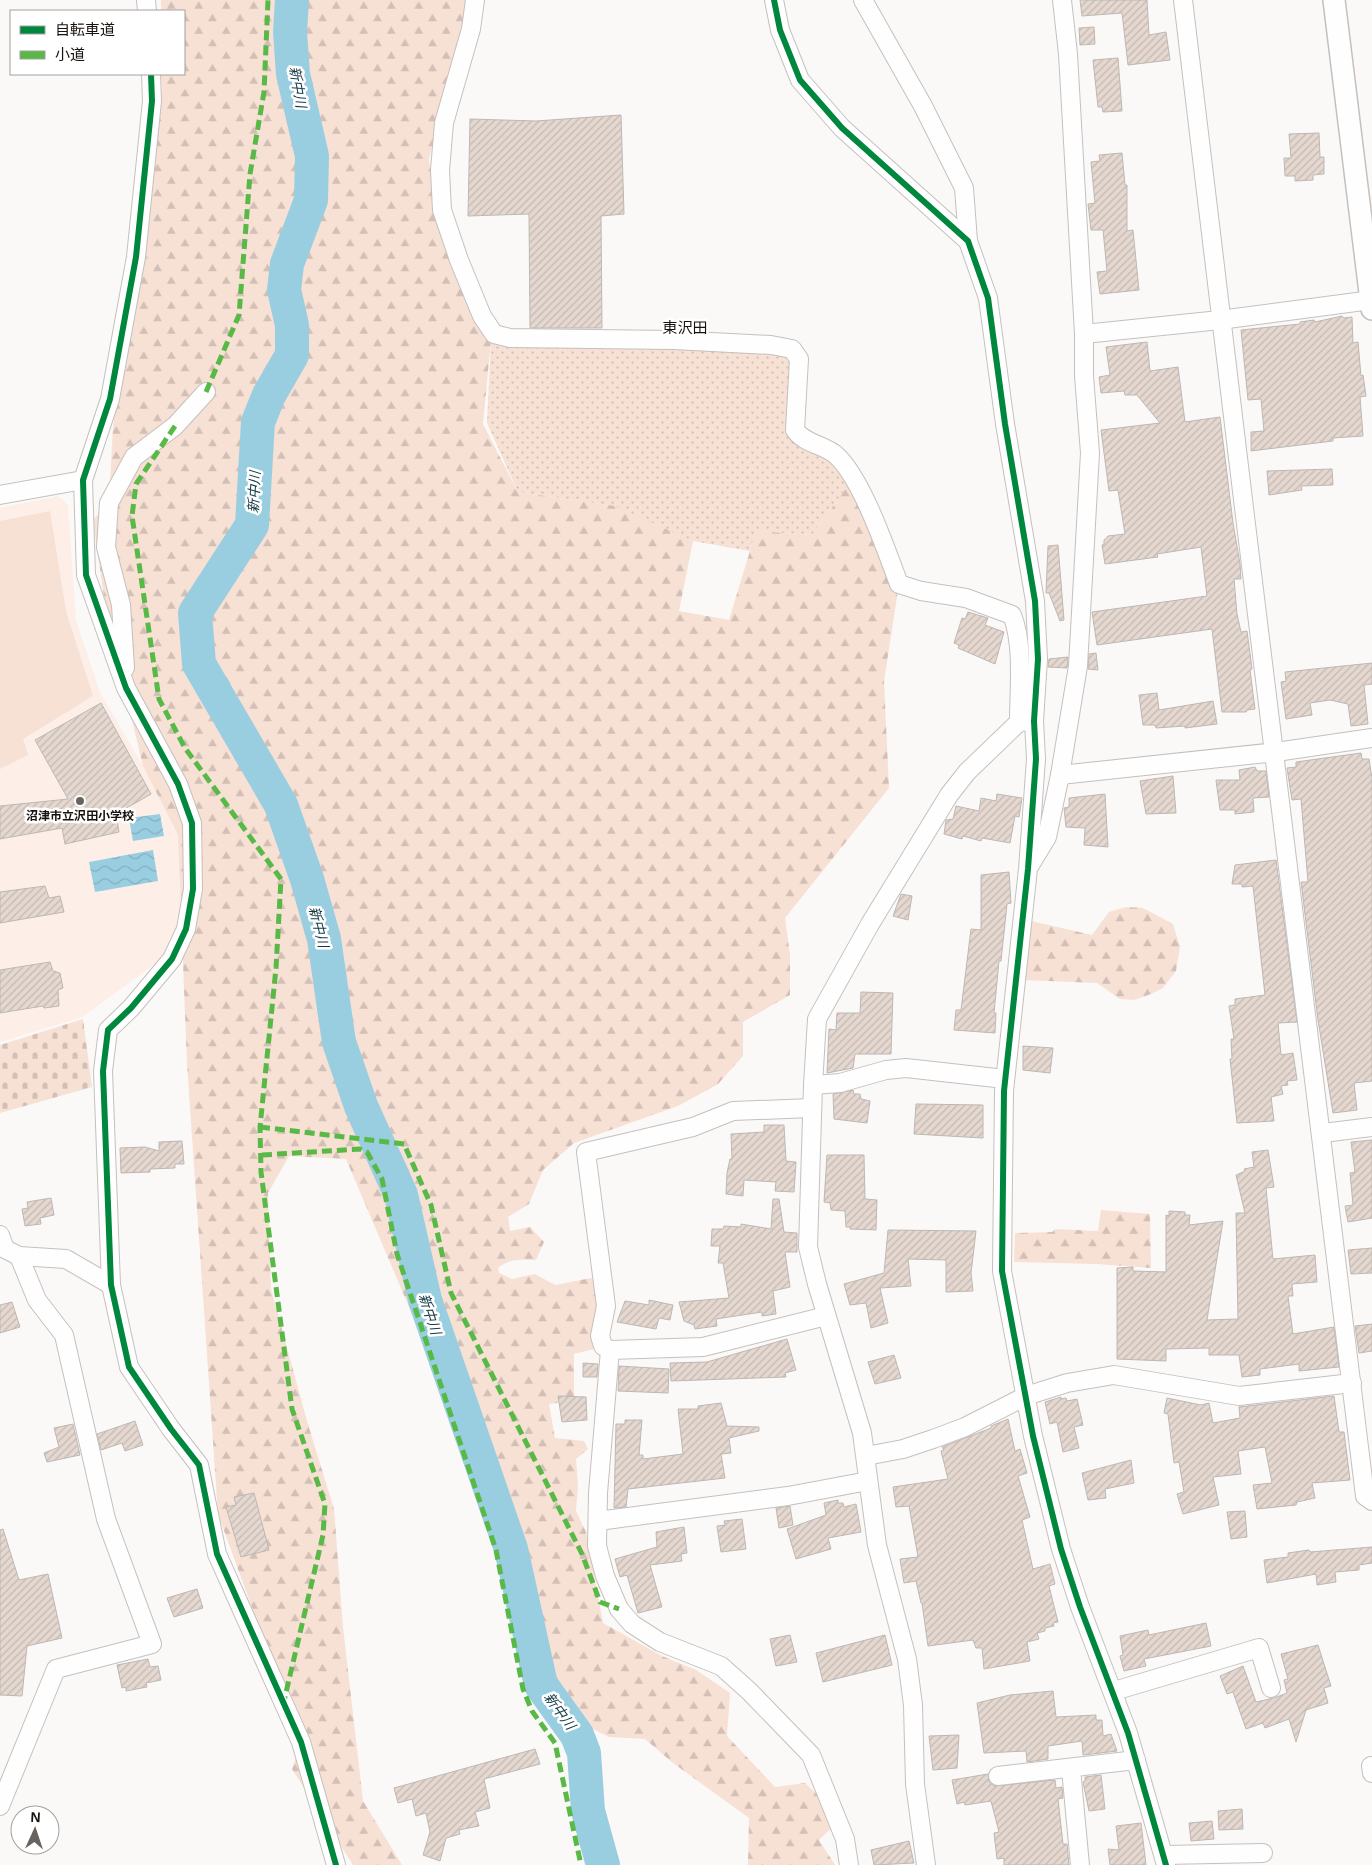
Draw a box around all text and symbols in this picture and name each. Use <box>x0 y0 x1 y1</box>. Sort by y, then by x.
legend <box>10 10 185 75</box>
text: 自転車道 <box>55 21 115 38</box>
text: 小道 <box>55 46 85 63</box>
water label: 新中川 <box>286 65 310 111</box>
district label: 東沢田 <box>662 319 708 336</box>
water label: 新中川 <box>245 469 263 513</box>
marker: 沼津市立沢田小学校 <box>74 795 86 807</box>
place label: 沼津市立沢田小学校 <box>26 809 134 823</box>
water label: 新中川 <box>306 905 332 951</box>
water label: 新中川 <box>416 1292 445 1338</box>
water label: 新中川 <box>541 1689 580 1734</box>
north arrow <box>10 1805 60 1855</box>
text: N <box>30 1809 41 1825</box>

